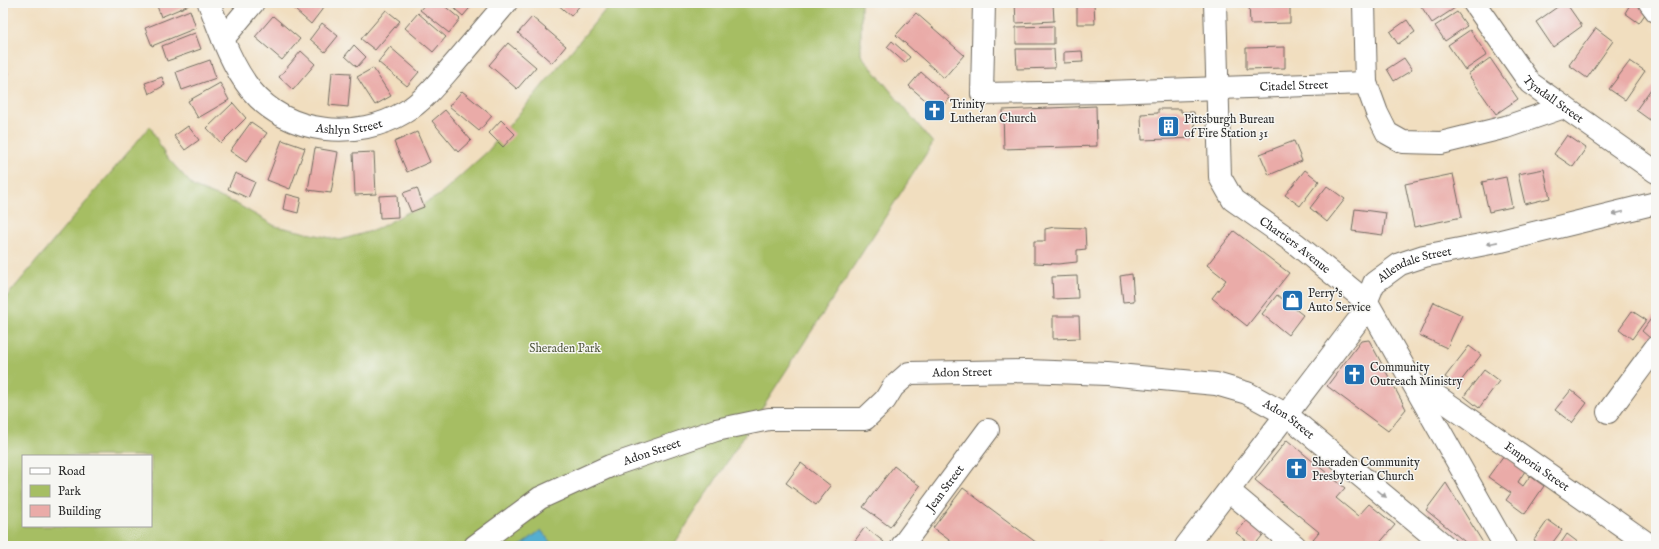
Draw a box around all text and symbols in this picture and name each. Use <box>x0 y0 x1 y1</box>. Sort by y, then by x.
street label: Tyndall Street <box>1519 73 1586 126</box>
street label: Citadel Street <box>1259 77 1328 95</box>
place label: Trinity Lutheran Church <box>950 97 1037 126</box>
church icon: Trinity Lutheran Church <box>921 98 947 124</box>
place label: Pittsburgh Bureau of Fire Station 31 <box>1184 112 1275 141</box>
building icon: Pittsburgh Bureau of Fire Station 31 <box>1155 113 1181 139</box>
street label: Ashlyn Street <box>314 116 384 138</box>
one-way arrow <box>1612 210 1624 216</box>
street label: Chartiers Avenue <box>1256 214 1334 277</box>
one-way arrow <box>1486 240 1498 246</box>
street label: Allendale Street <box>1374 244 1453 287</box>
place label: Perry's Auto Service <box>1307 286 1371 315</box>
shop icon: Perry's Auto Service <box>1279 287 1305 313</box>
park label: Sheraden Park <box>529 341 601 356</box>
place label: Community Outreach Ministry <box>1370 360 1462 389</box>
church icon: Community Outreach Ministry <box>1342 361 1368 387</box>
street label: Adon Street <box>931 365 992 381</box>
street label: Adon Street <box>1259 396 1317 443</box>
street label: Adon Street <box>620 436 683 469</box>
street label: Emporia Street <box>1501 439 1572 495</box>
legend <box>22 455 152 527</box>
place label: Sheraden Community Presbyterian Church <box>1312 455 1420 484</box>
church icon: Sheraden Community Presbyterian Church <box>1283 456 1309 482</box>
street label: Jean Street <box>922 462 967 517</box>
text: Road <box>58 464 86 479</box>
text: Park <box>58 484 81 499</box>
one-way arrow <box>1376 489 1387 498</box>
text: Building <box>58 504 102 519</box>

